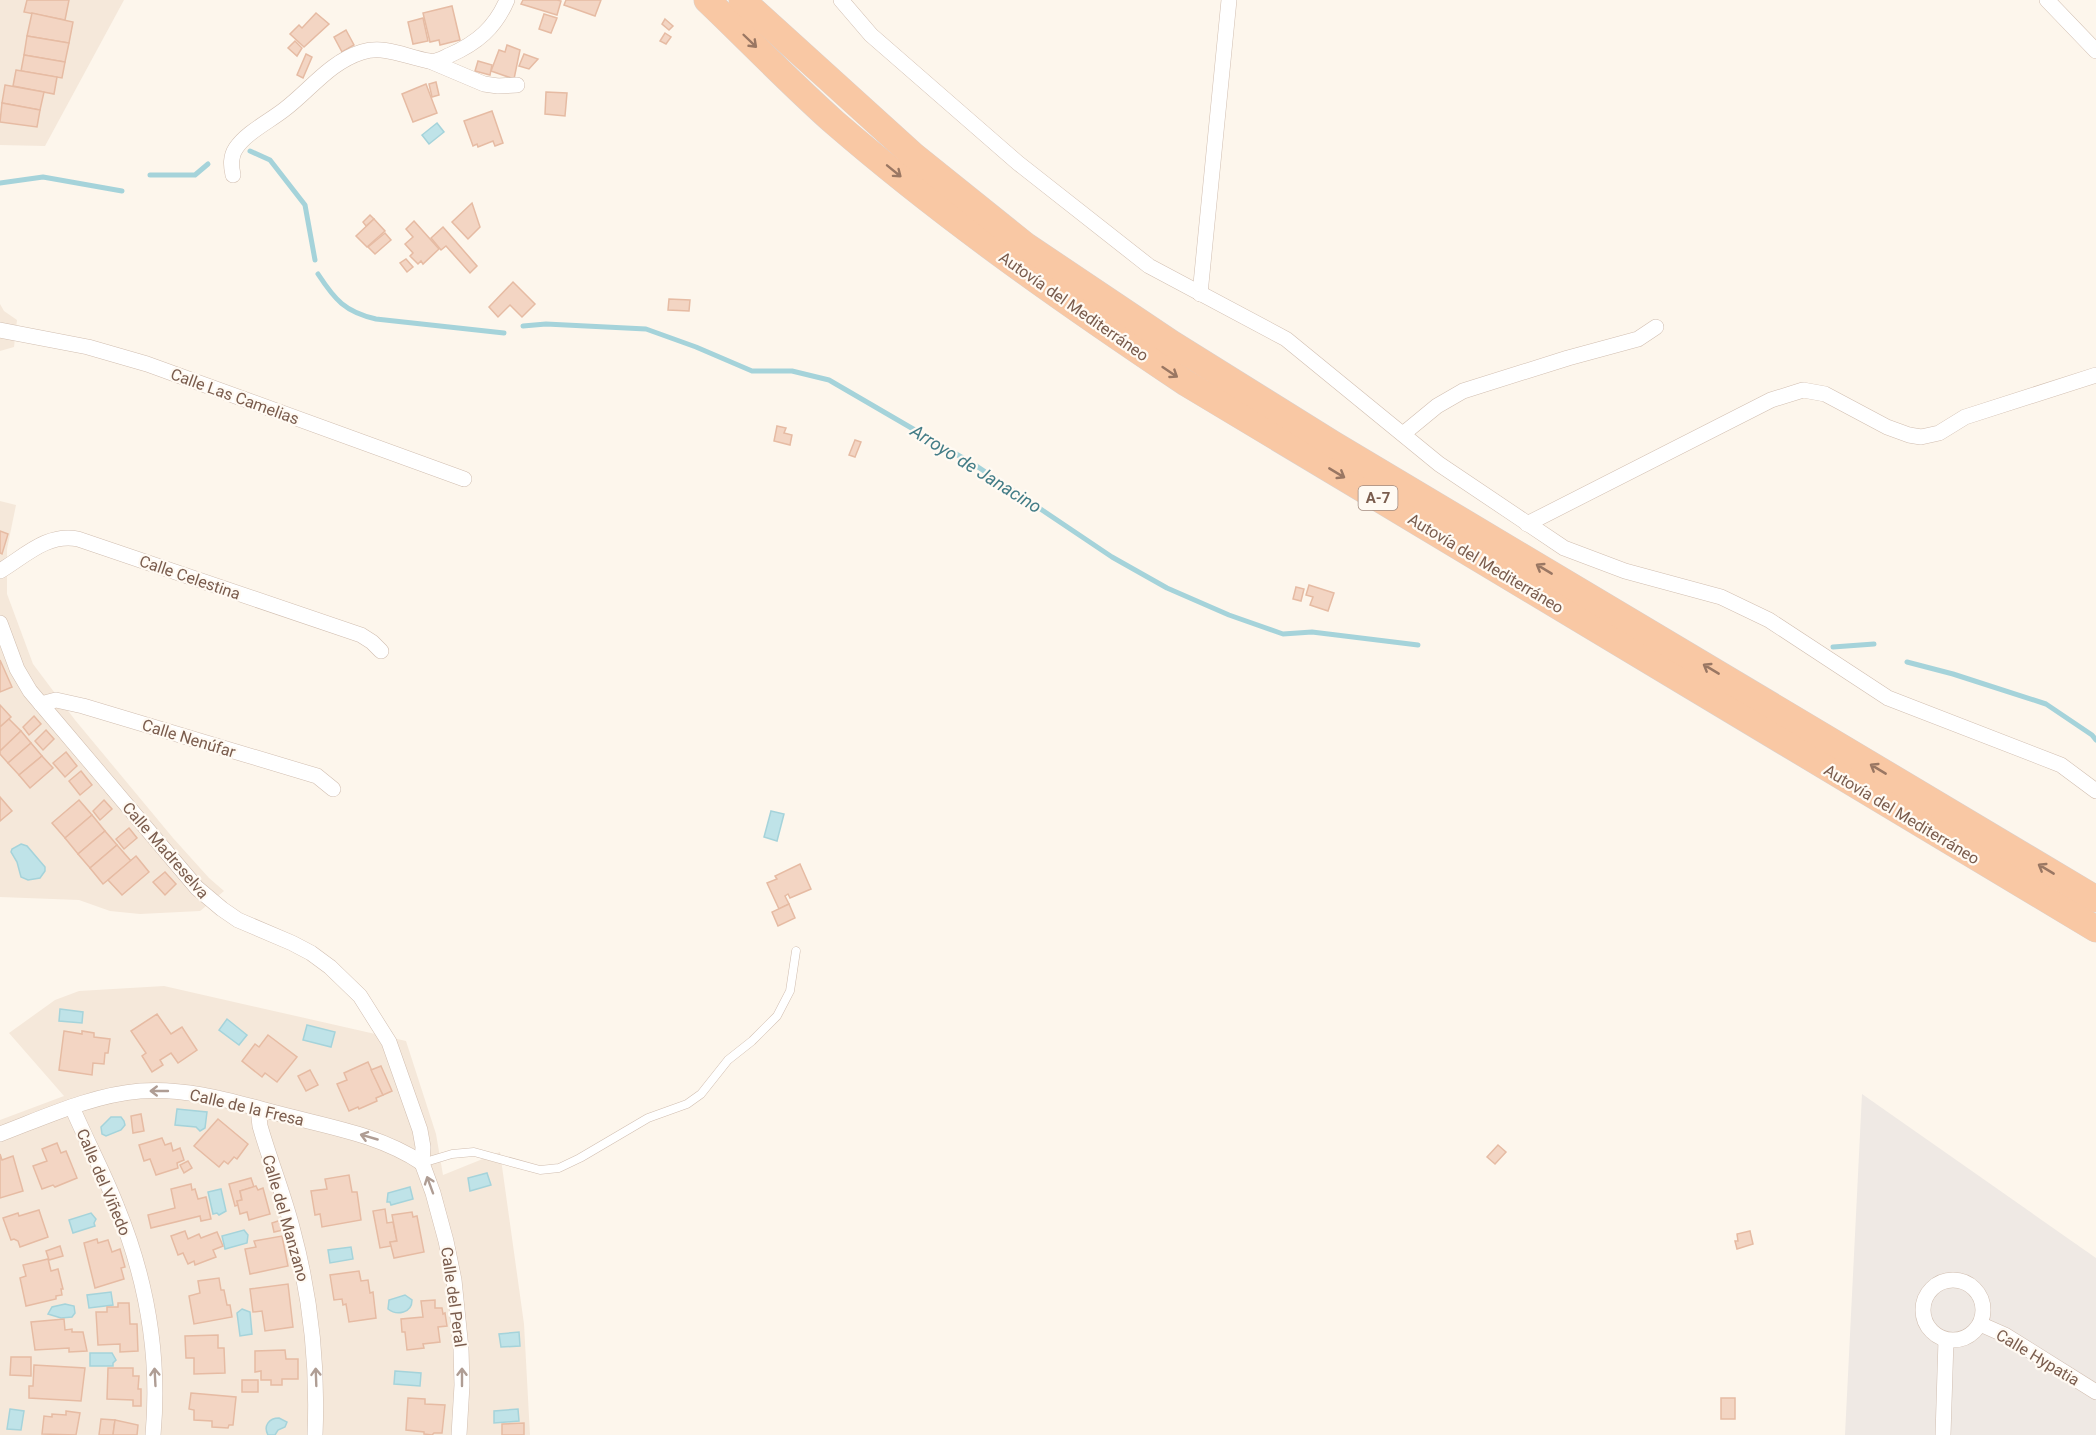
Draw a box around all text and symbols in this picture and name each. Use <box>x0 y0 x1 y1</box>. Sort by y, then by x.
one-way arrow <box>742 33 757 48</box>
one-way arrow <box>886 164 902 177</box>
street label: Autovía del Mediterráneo <box>995 248 1152 365</box>
street label: Calle Las Camelias <box>168 364 302 429</box>
one-way arrow <box>1162 366 1178 378</box>
water label: Arroyo de Janacino <box>906 419 1046 517</box>
one-way arrow <box>1328 468 1345 480</box>
road number: A-7 <box>1358 486 1398 510</box>
street label: Autovía del Mediterráneo <box>1405 510 1567 617</box>
street label: Calle Celestina <box>137 551 243 604</box>
one-way arrow <box>1536 563 1553 575</box>
one-way arrow <box>1703 663 1720 675</box>
street label: Calle Nenúfar <box>140 715 238 762</box>
street label: Autovía del Mediterráneo <box>1821 761 1983 868</box>
one-way arrow <box>1870 763 1887 775</box>
street label: Calle Madreselva <box>119 798 213 903</box>
one-way arrow <box>2038 863 2055 875</box>
one-way arrow <box>150 1085 170 1097</box>
street label: Calle de la Fresa <box>188 1085 306 1130</box>
street label: Calle del Viñedo <box>72 1126 135 1238</box>
one-way arrow <box>360 1131 379 1143</box>
street label: Calle del Manzano <box>258 1153 313 1284</box>
one-way arrow <box>424 1176 435 1195</box>
street label: Calle del Peral <box>437 1246 470 1348</box>
street label: Calle Hypatia <box>1993 1325 2083 1390</box>
one-way arrow <box>149 1367 160 1387</box>
one-way arrow <box>310 1367 321 1387</box>
one-way arrow <box>456 1367 468 1387</box>

